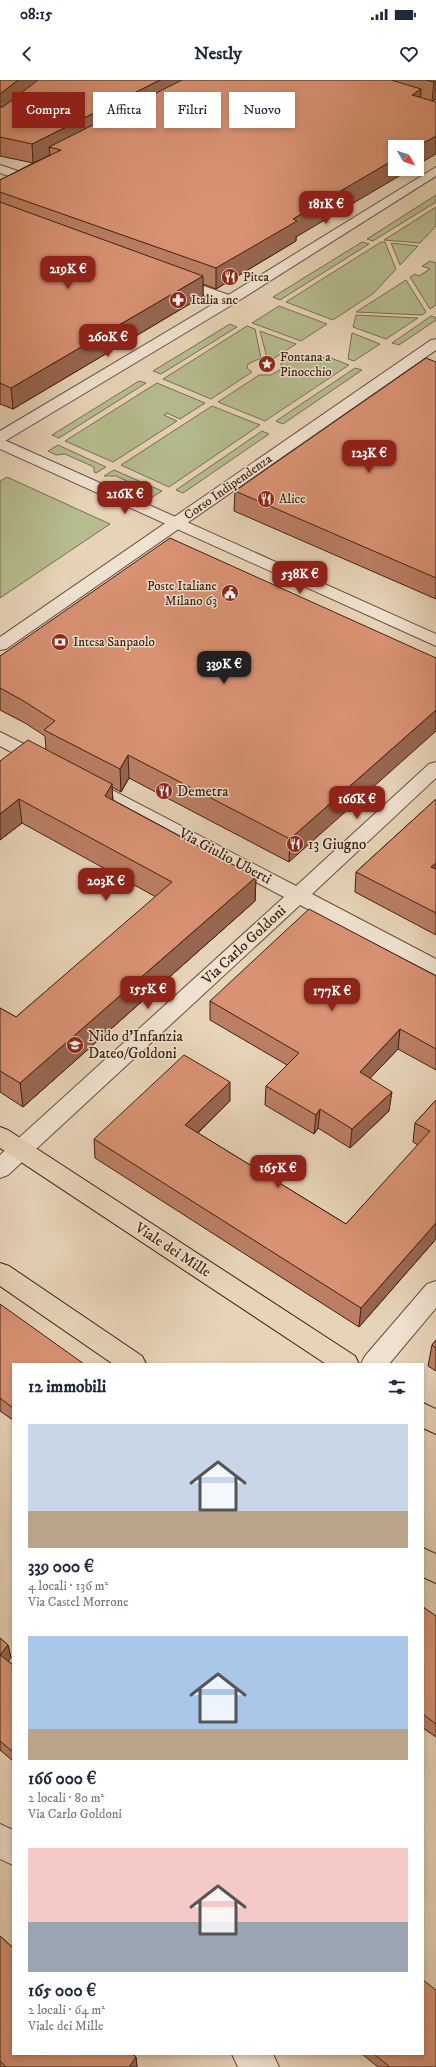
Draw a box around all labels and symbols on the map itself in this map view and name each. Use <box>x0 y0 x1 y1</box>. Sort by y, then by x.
north arrow <box>388 140 424 176</box>
pin: 181K € <box>293 191 359 225</box>
pin: 219K € <box>35 256 101 290</box>
restaurant icon: Pitea <box>220 267 240 287</box>
place label: Pitea <box>243 269 269 285</box>
pharmacy icon: Italia snc <box>168 290 188 310</box>
place label: Italia snc <box>191 292 238 308</box>
pin: 260K € <box>75 324 141 358</box>
place label: Fontana a Pinocchio <box>280 349 332 380</box>
place icon: Fontana a Pinocchio <box>257 354 277 374</box>
pin: 123K € <box>336 440 402 474</box>
street label: Corso Indipendenza <box>181 450 275 523</box>
pin: 216K € <box>92 481 158 515</box>
restaurant icon: Alice <box>256 489 276 509</box>
place label: Alice <box>279 491 306 507</box>
pin: 538K € <box>267 561 333 595</box>
place label: Poste Italiane Milano 63 <box>147 578 217 609</box>
public building icon: Poste Italiane Milano 63 <box>220 583 240 603</box>
bank icon: Intesa Sanpaolo <box>50 632 70 652</box>
place label: Intesa Sanpaolo <box>73 634 155 650</box>
pin: 339K € <box>191 651 257 685</box>
restaurant icon: Demetra <box>154 781 174 801</box>
place label: Demetra <box>177 782 229 801</box>
pin: 166K € <box>324 786 390 820</box>
street label: Via Giulio Uberti <box>174 823 275 888</box>
restaurant icon: 13 Giugno <box>285 834 305 854</box>
place label: 13 Giugno <box>308 835 366 854</box>
pin: 203K € <box>73 868 139 902</box>
street label: Via Carlo Goldoni <box>197 901 290 990</box>
pin: 155K € <box>115 976 181 1010</box>
pin: 177K € <box>299 978 365 1012</box>
place label: Nido d'Infanzia Dateo/Goldoni <box>88 1027 183 1063</box>
school or university icon: Nido d'Infanzia Dateo/Goldoni <box>65 1035 85 1055</box>
pin: 165K € <box>245 1155 311 1189</box>
street label: Viale dei Mille <box>130 1218 215 1282</box>

